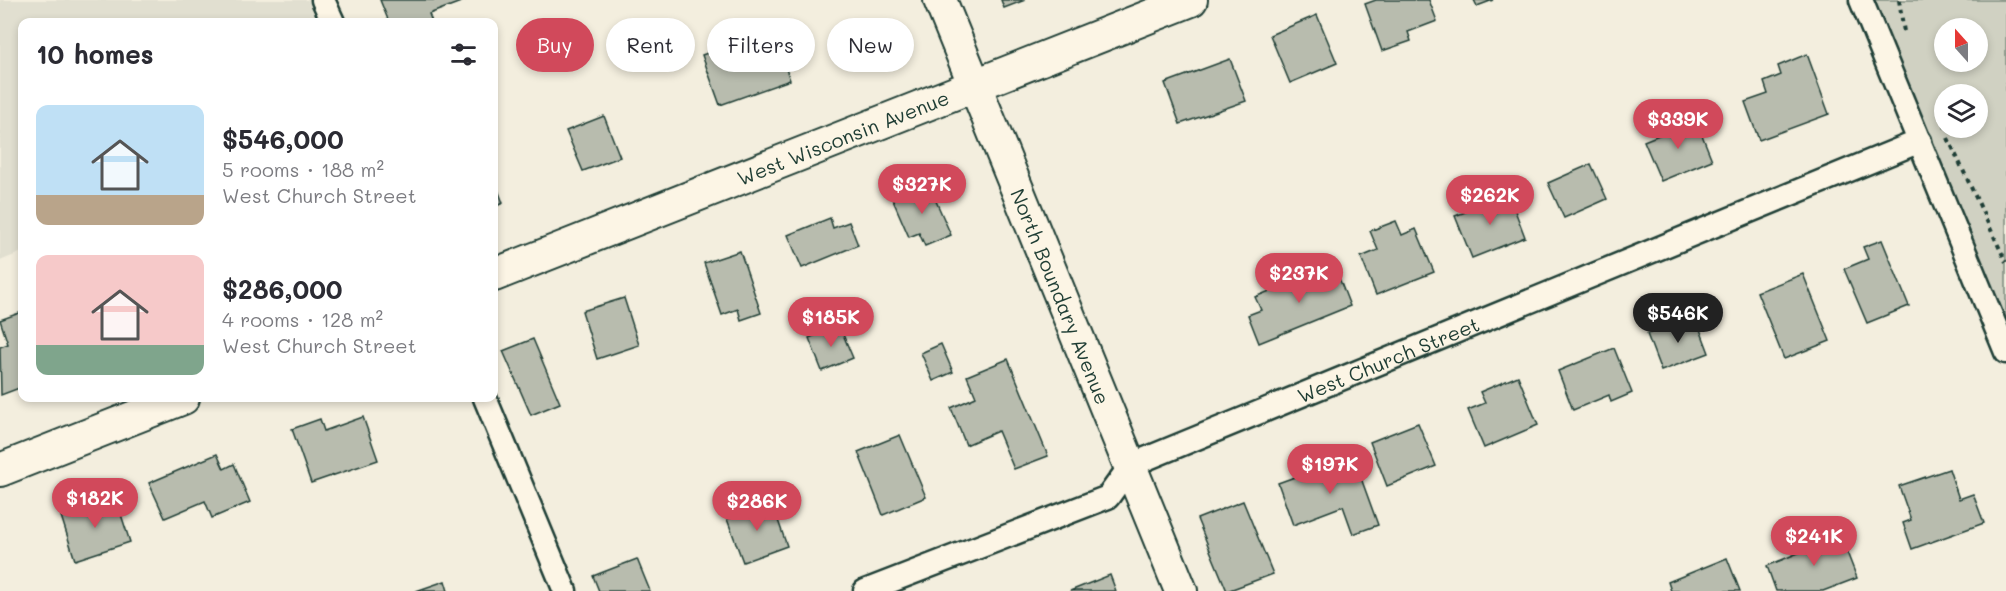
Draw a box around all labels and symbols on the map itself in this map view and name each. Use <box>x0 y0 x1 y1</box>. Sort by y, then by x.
north arrow <box>1934 18 1988 72</box>
street label: West Wisconsin Avenue <box>733 84 953 191</box>
pin: $339K <box>1636 99 1720 150</box>
pin: $327K <box>880 164 964 215</box>
pin: $262K <box>1448 175 1532 226</box>
street label: North Boundary Avenue <box>1005 185 1116 408</box>
pin: $237K <box>1257 253 1341 304</box>
pin: $546K <box>1636 293 1720 344</box>
pin: $185K <box>789 297 873 348</box>
street label: West Church Street <box>1293 310 1483 408</box>
pin: $197K <box>1288 444 1372 495</box>
pin: $182K <box>53 478 137 529</box>
pin: $286K <box>715 481 799 532</box>
pin: $241K <box>1772 516 1856 567</box>

